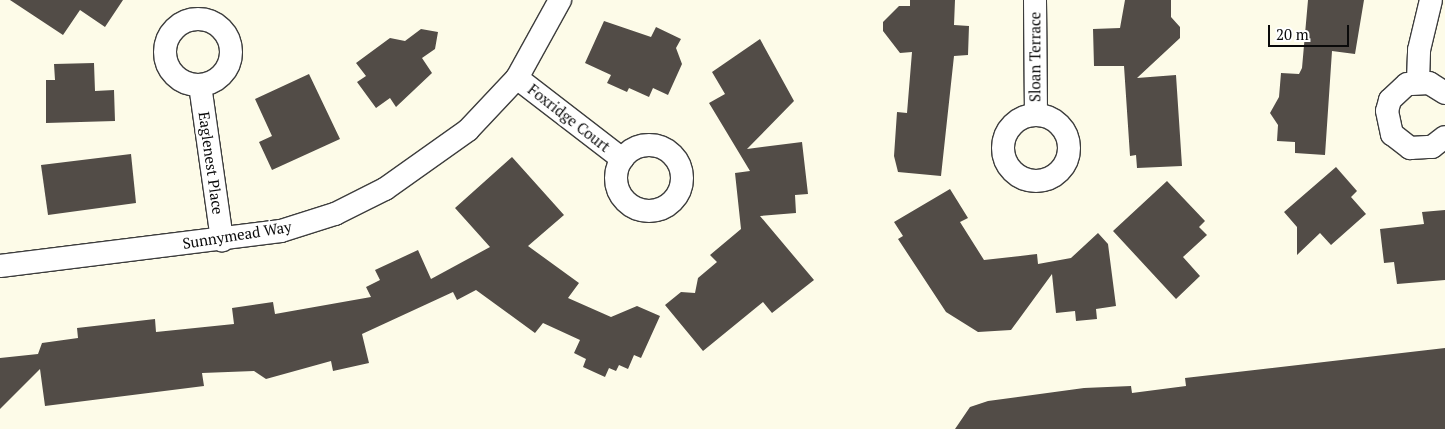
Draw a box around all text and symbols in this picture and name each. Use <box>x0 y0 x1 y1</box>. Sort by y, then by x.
street label: Sloan Terrace <box>1026 12 1044 102</box>
scale bar <box>1270 15 1351 47</box>
text: 20 m <box>1276 24 1309 44</box>
street label: Foxridge Court <box>524 80 614 156</box>
street label: Eaglenest Place <box>195 110 227 216</box>
street label: Sunnymead Way <box>181 217 293 253</box>

